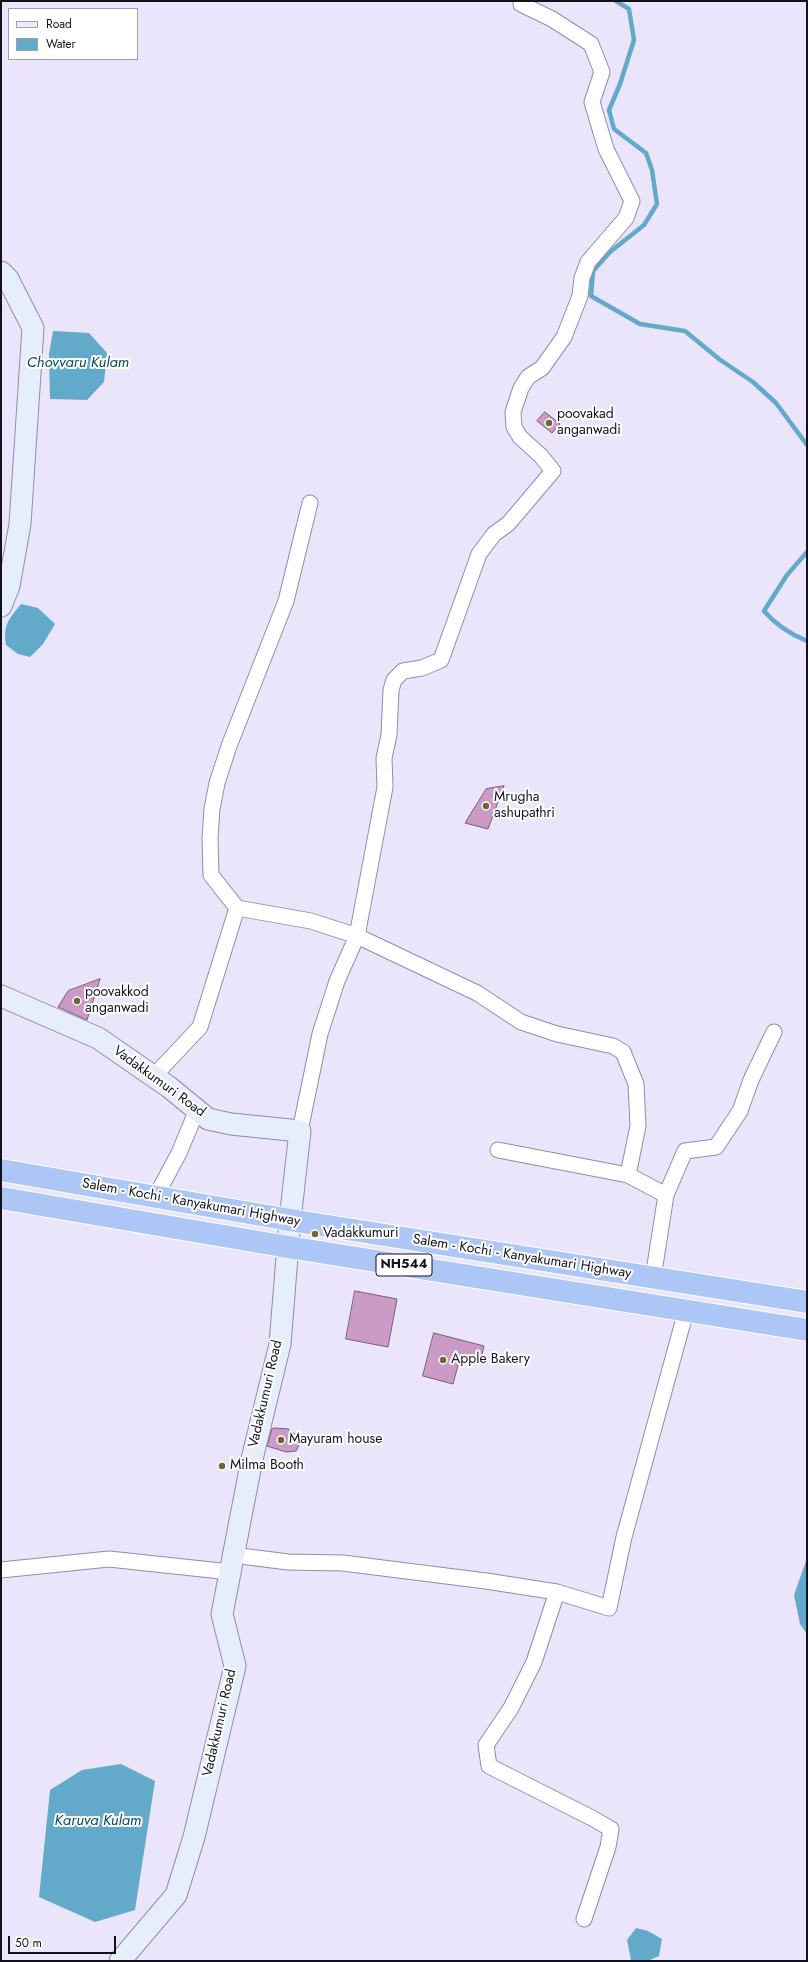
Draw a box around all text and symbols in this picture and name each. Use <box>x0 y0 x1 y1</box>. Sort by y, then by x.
legend <box>8 8 138 60</box>
text: Road <box>46 15 72 33</box>
text: Water <box>46 35 76 53</box>
water label: Chovvaru Kulam <box>27 354 129 372</box>
place label: poovakad anganwadi <box>557 407 621 440</box>
marker: poovakad anganwadi <box>544 418 554 428</box>
place label: Mrugha ashupathri <box>494 790 555 822</box>
marker: Mrugha ashupathri <box>481 801 491 811</box>
place label: poovakkod anganwadi <box>85 985 149 1018</box>
marker: poovakkod anganwadi <box>72 996 82 1006</box>
street label: Vadakkumuri Road <box>110 1043 208 1121</box>
street label: Salem - Kochi - Kanyakumari Highway <box>81 1176 301 1230</box>
place label: Vadakkumuri <box>323 1226 399 1242</box>
marker: Vadakkumuri <box>310 1229 320 1239</box>
street label: Salem - Kochi - Kanyakumari Highway <box>412 1231 632 1283</box>
road number: NH544 <box>376 1254 432 1276</box>
street label: Vadakkumuri Road <box>245 1339 287 1449</box>
place label: Apple Bakery <box>451 1352 530 1368</box>
marker: Apple Bakery <box>438 1355 448 1365</box>
place label: Mayuram house <box>289 1432 382 1448</box>
marker: Mayuram house <box>276 1435 286 1445</box>
place label: Milma Booth <box>230 1458 304 1474</box>
marker: Milma Booth <box>217 1461 227 1471</box>
street label: Vadakkumuri Road <box>199 1668 241 1778</box>
water label: Karuva Kulam <box>55 1812 141 1830</box>
scale bar <box>10 1928 118 1954</box>
text: 50 m <box>15 1934 42 1952</box>

